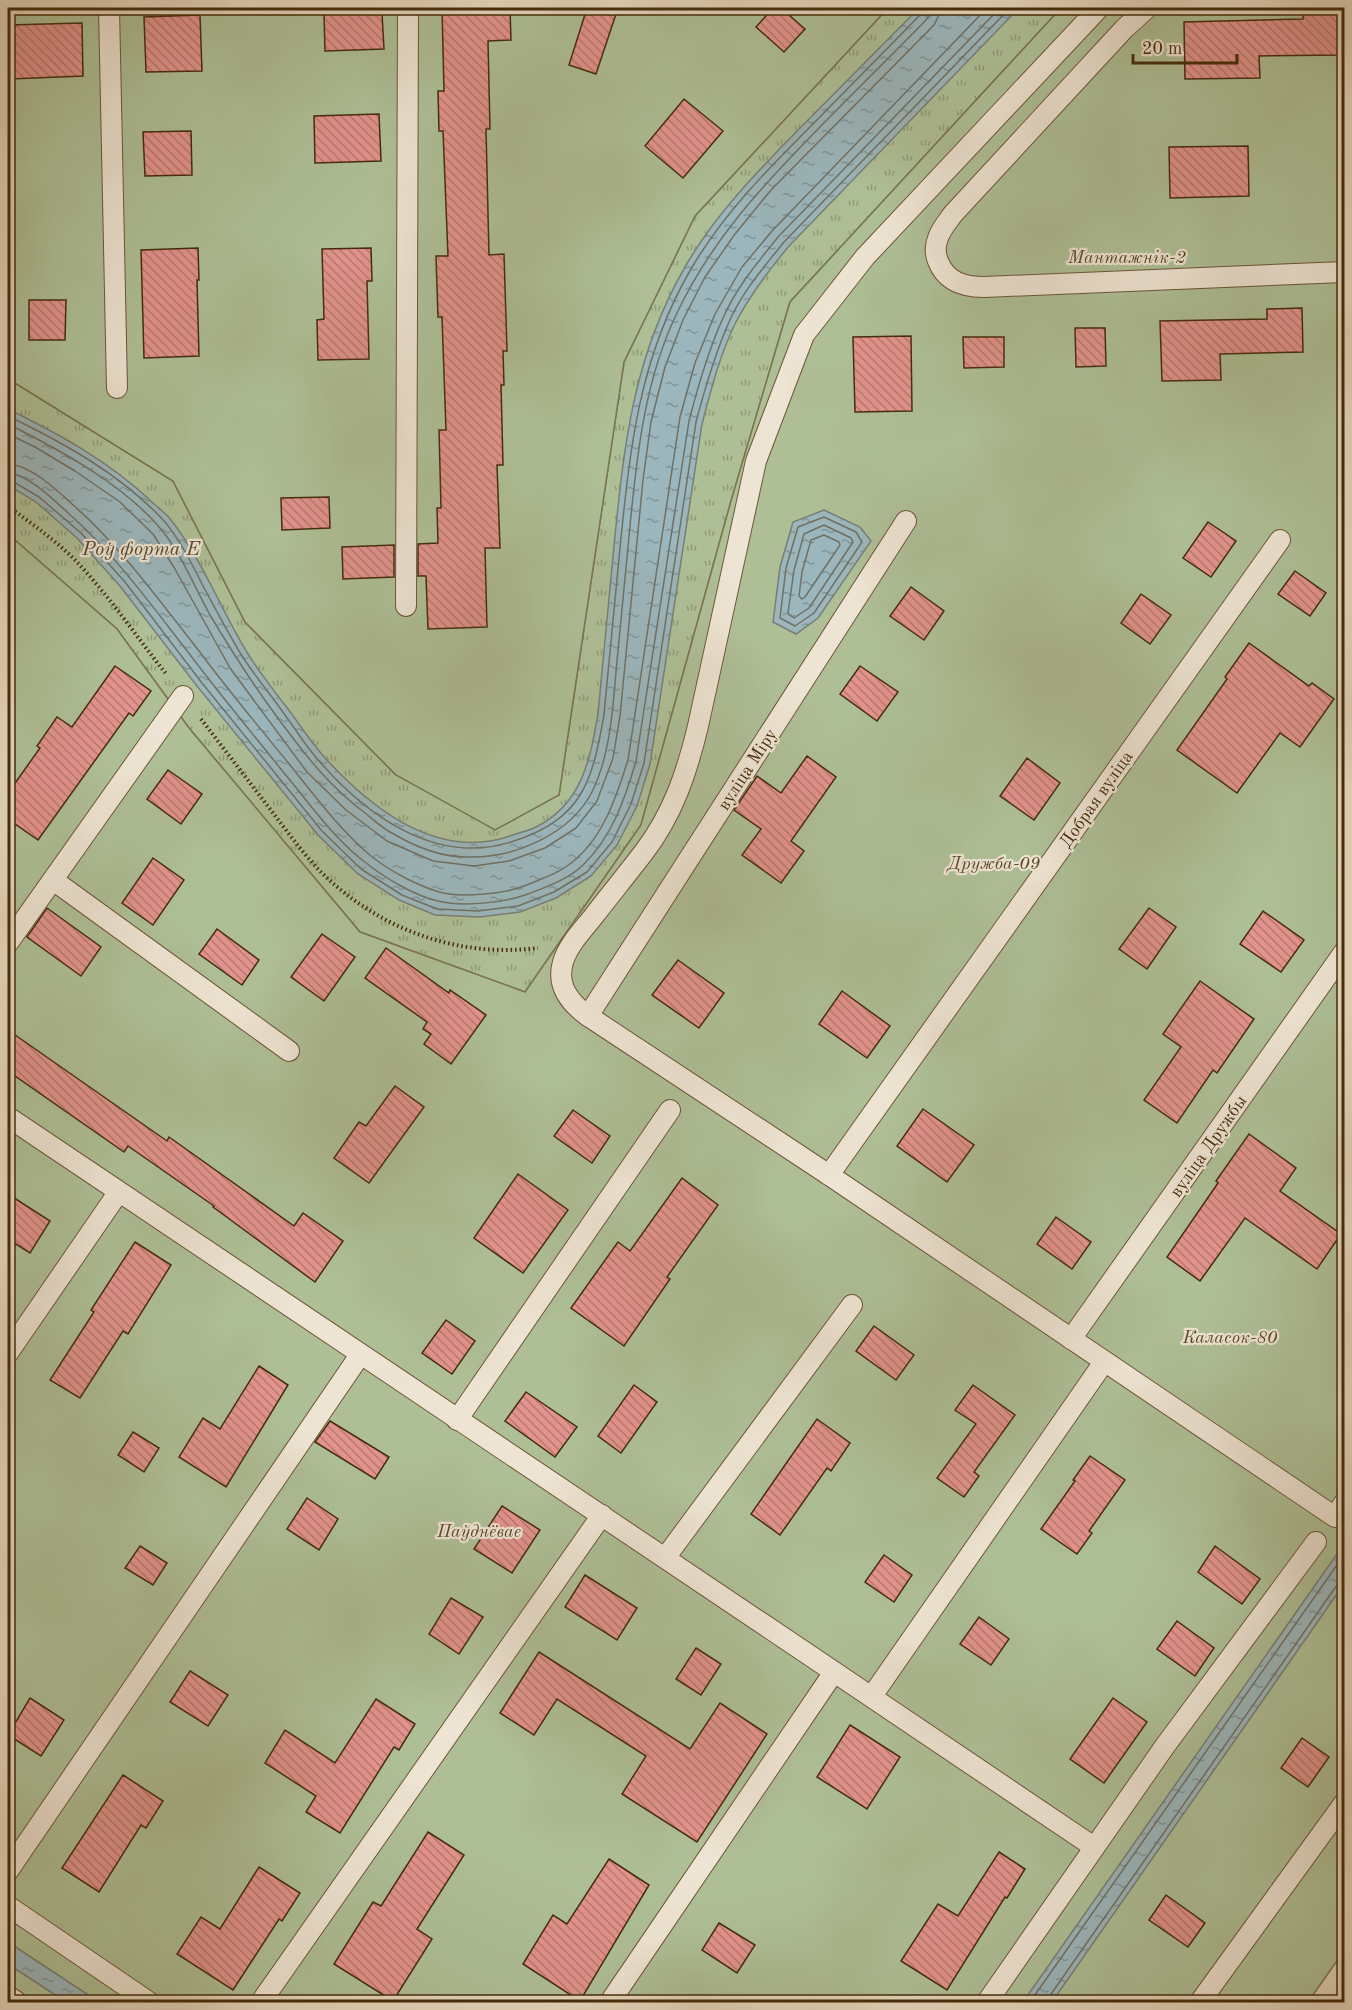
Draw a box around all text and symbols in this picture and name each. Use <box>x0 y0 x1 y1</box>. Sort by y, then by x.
scale bar <box>1133 27 1236 65</box>
text: 20 m <box>1142 40 1182 58</box>
park label: Мантажнік-2 <box>1067 249 1187 267</box>
water label: Роў форта Е <box>81 540 201 560</box>
street label: вуліца Міру <box>715 725 781 814</box>
street label: Добрая вуліца <box>1057 748 1137 851</box>
park label: Дружба-09 <box>946 855 1040 873</box>
street label: вуліца Дружбы <box>1167 1092 1251 1201</box>
park label: Каласок-80 <box>1182 1329 1278 1347</box>
park label: Паўднёвае <box>436 1523 521 1541</box>

